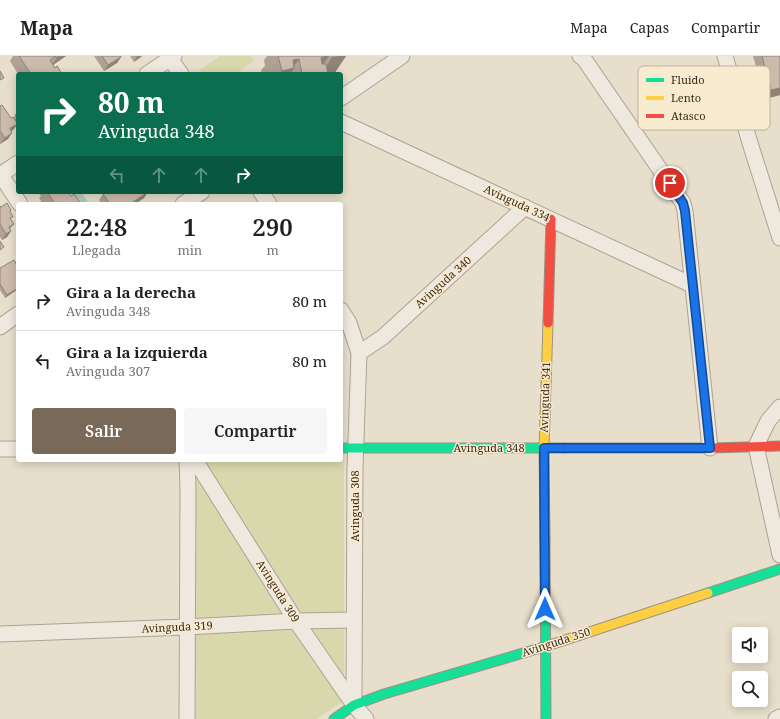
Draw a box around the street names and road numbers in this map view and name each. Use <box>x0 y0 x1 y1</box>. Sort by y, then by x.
street label: Avinguda 334 <box>482 181 553 224</box>
street label: Avinguda 340 <box>411 252 474 311</box>
street label: Avinguda 341 <box>536 361 553 433</box>
street label: Avinguda 348 <box>453 440 525 455</box>
street label: Avinguda 308 <box>347 470 362 542</box>
street label: Avinguda 309 <box>253 557 304 625</box>
street label: Avinguda 319 <box>141 617 213 636</box>
street label: Avinguda 350 <box>520 623 592 660</box>

